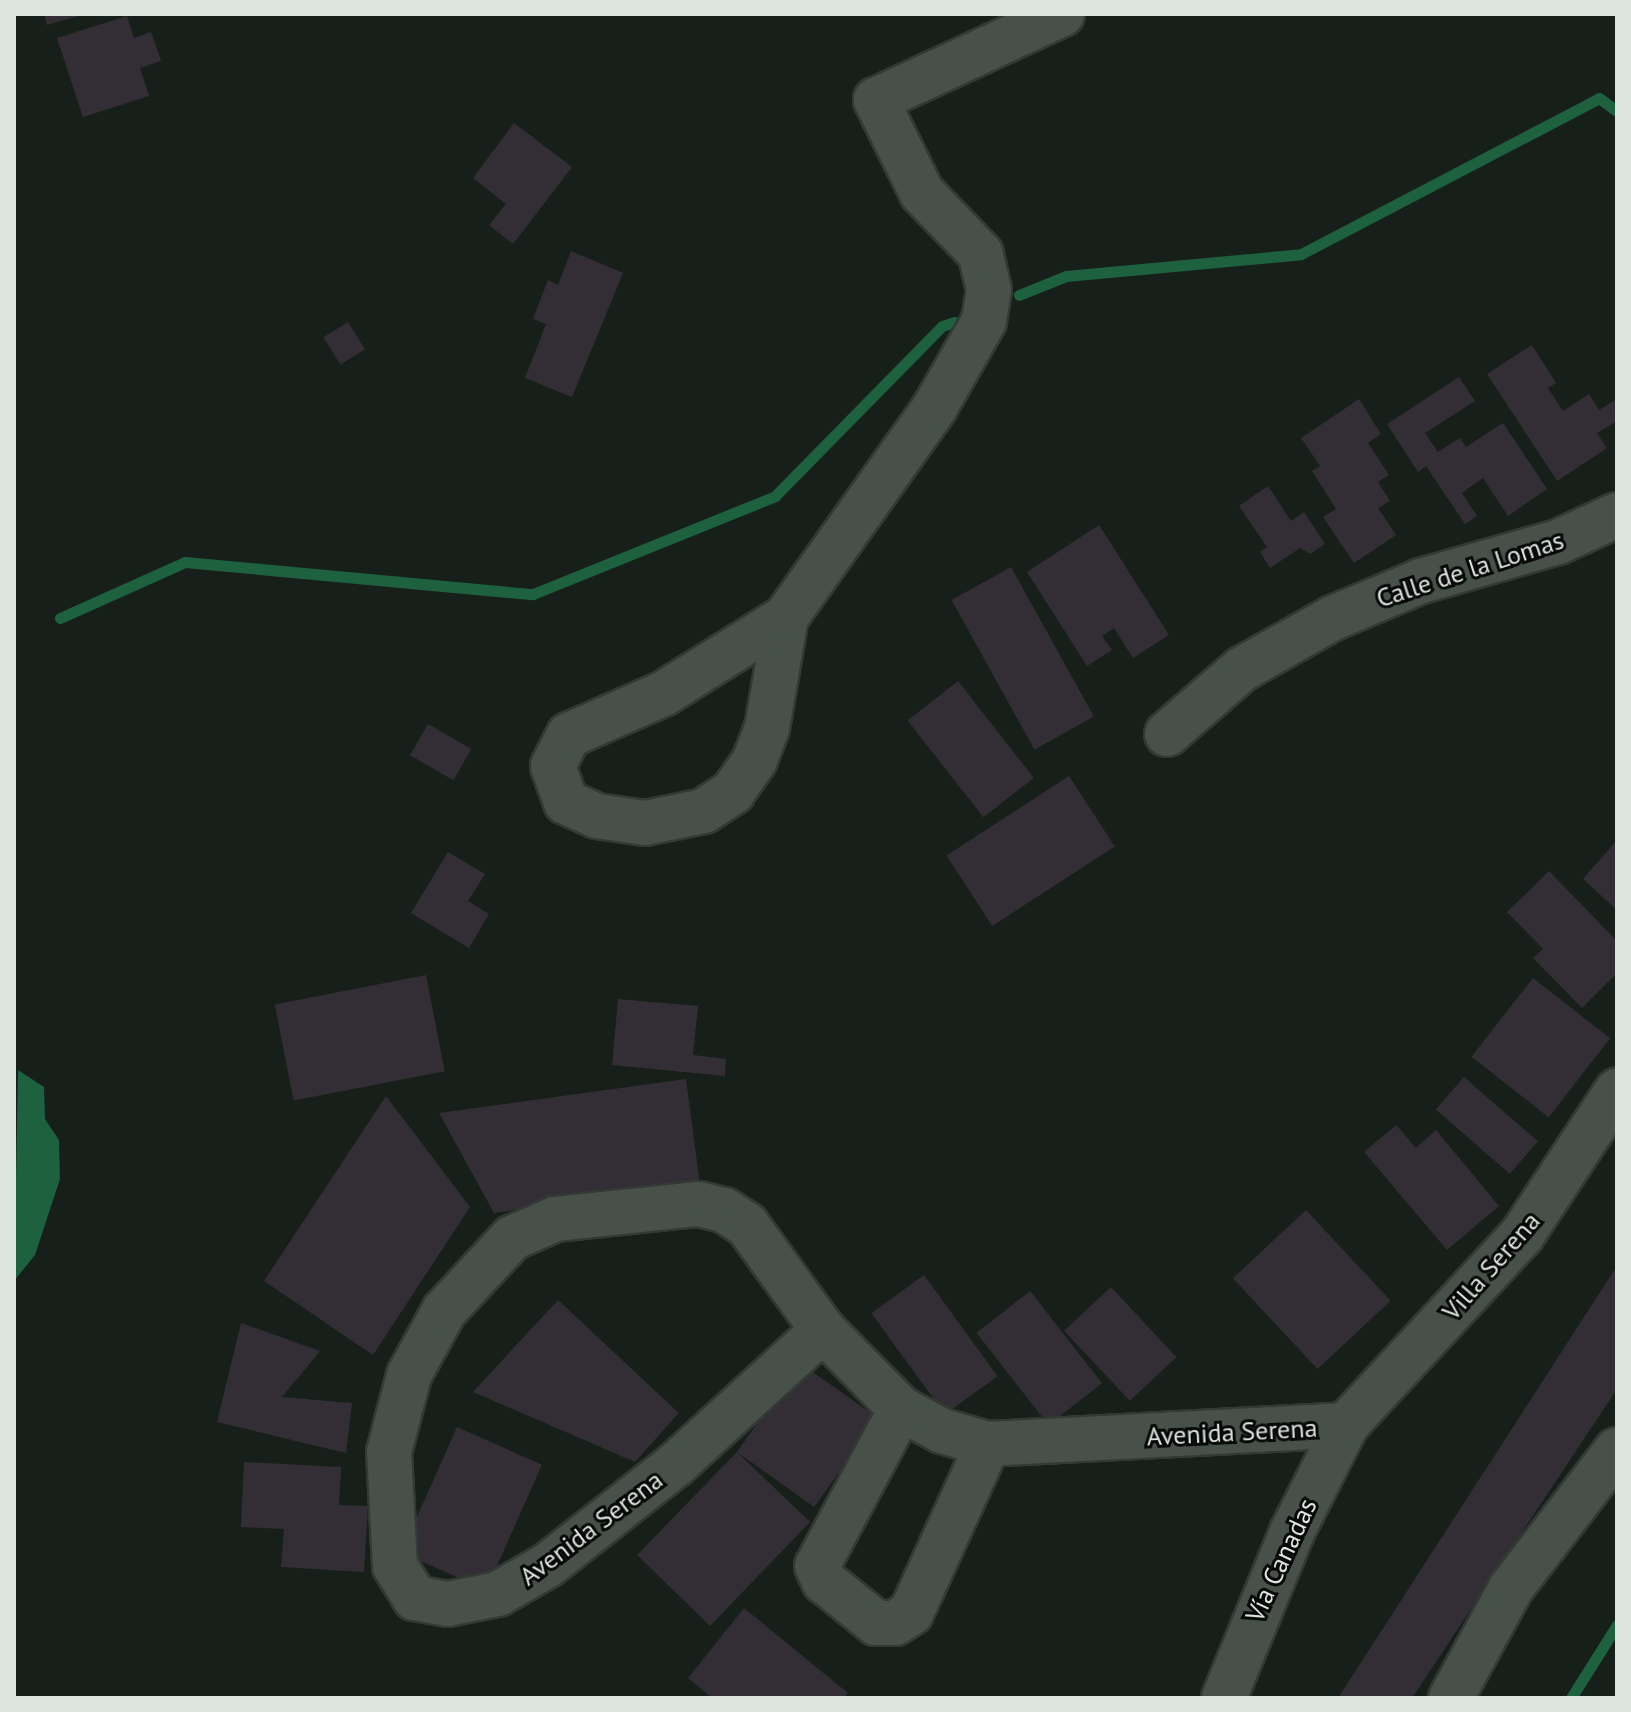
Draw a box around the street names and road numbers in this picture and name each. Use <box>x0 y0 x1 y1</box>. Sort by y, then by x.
street label: Calle de la Lomas <box>1372 524 1568 614</box>
street label: Villa Serena <box>1436 1206 1546 1326</box>
street label: Avenida Serena <box>1146 1412 1318 1452</box>
street label: Avenida Serena <box>513 1464 669 1592</box>
street label: Vía Canadas <box>1239 1493 1323 1627</box>

